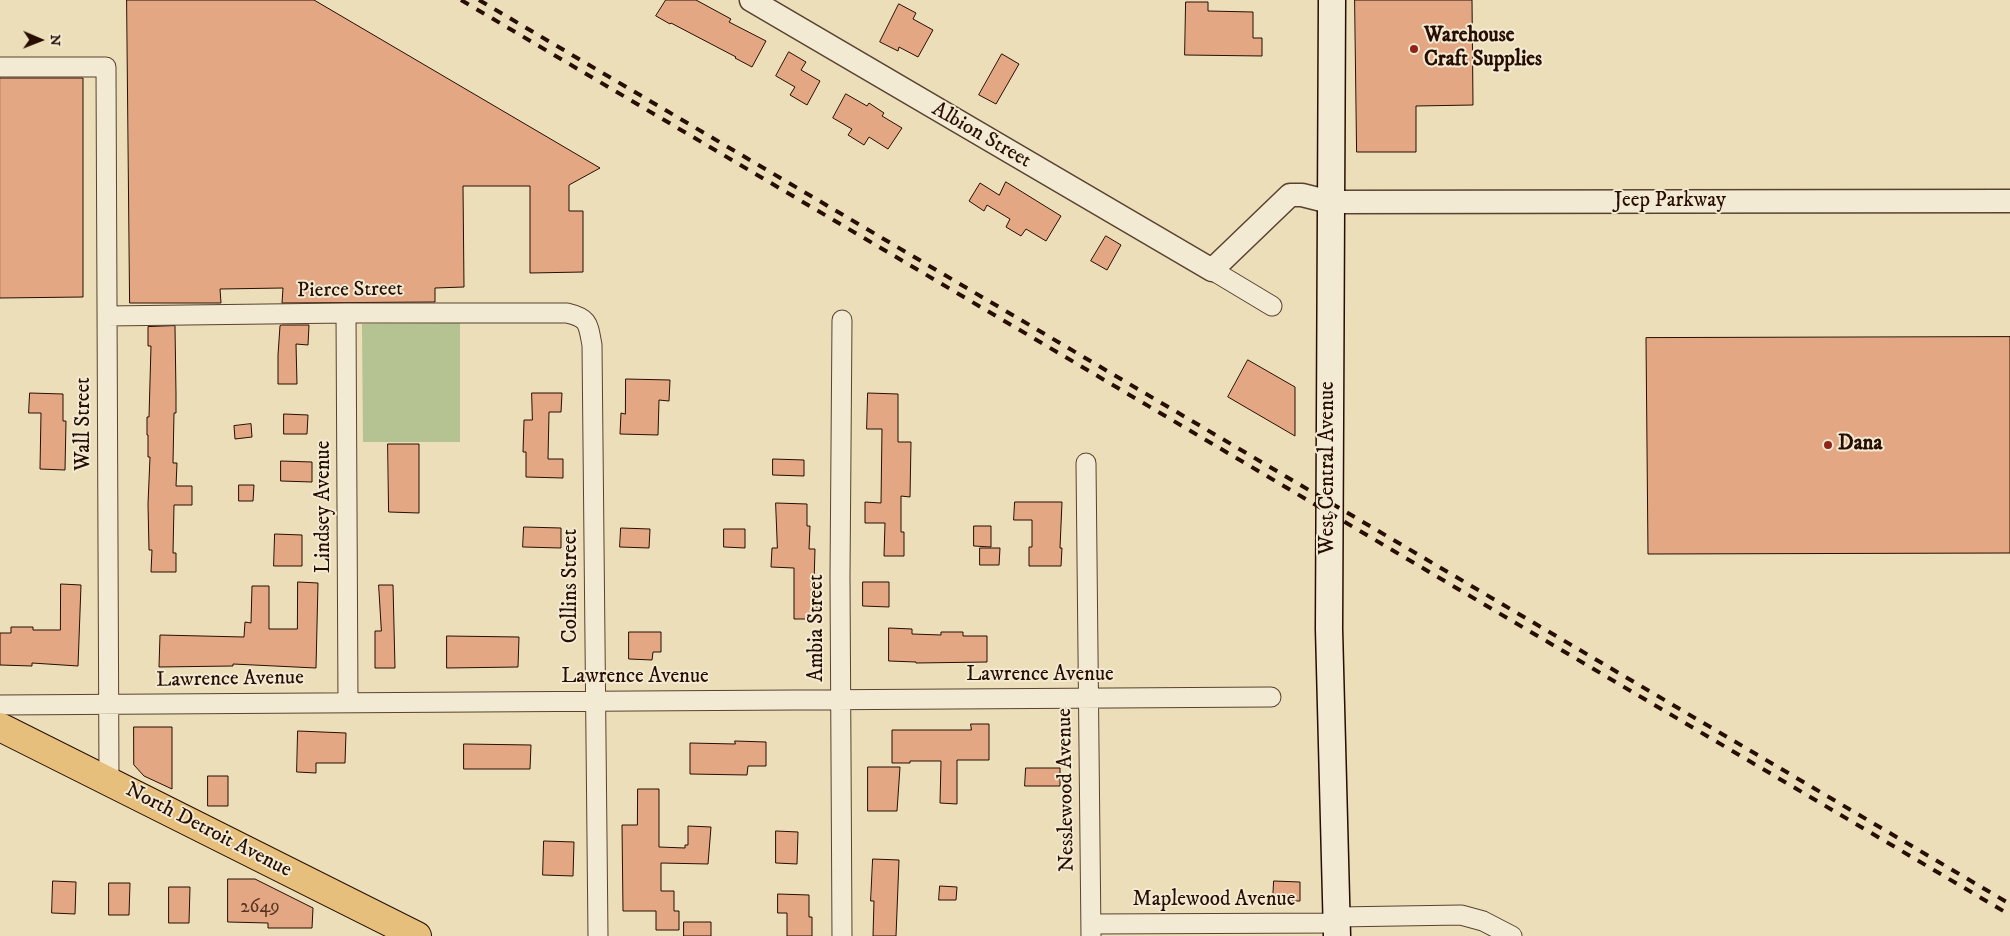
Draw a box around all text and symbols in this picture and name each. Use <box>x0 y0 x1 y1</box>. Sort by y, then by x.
north arrow <box>15 15 65 65</box>
place label: Warehouse Craft Supplies <box>1424 24 1542 74</box>
text: N <box>46 34 64 46</box>
marker: Warehouse Craft Supplies <box>1408 43 1420 55</box>
street label: Albion Street <box>927 98 1035 174</box>
street label: Jeep Parkway <box>1614 189 1726 215</box>
street label: Pierce Street <box>297 277 403 305</box>
street label: Wall Street <box>72 377 98 471</box>
street label: West Central Avenue <box>1316 381 1342 555</box>
place label: Dana <box>1838 432 1882 458</box>
marker: Dana <box>1822 439 1834 451</box>
street label: Lindsey Avenue <box>312 441 338 573</box>
street label: Collins Street <box>559 529 585 643</box>
street label: Ambia Street <box>805 574 831 682</box>
street label: Lawrence Avenue <box>966 663 1114 689</box>
street label: Lawrence Avenue <box>561 665 709 691</box>
street label: Lawrence Avenue <box>156 666 304 694</box>
street label: Nesslewood Avenue <box>1053 708 1081 872</box>
street label: North Detroit Avenue <box>121 778 295 884</box>
street label: Maplewood Avenue <box>1133 888 1295 914</box>
house number: 2649 <box>240 897 280 919</box>

